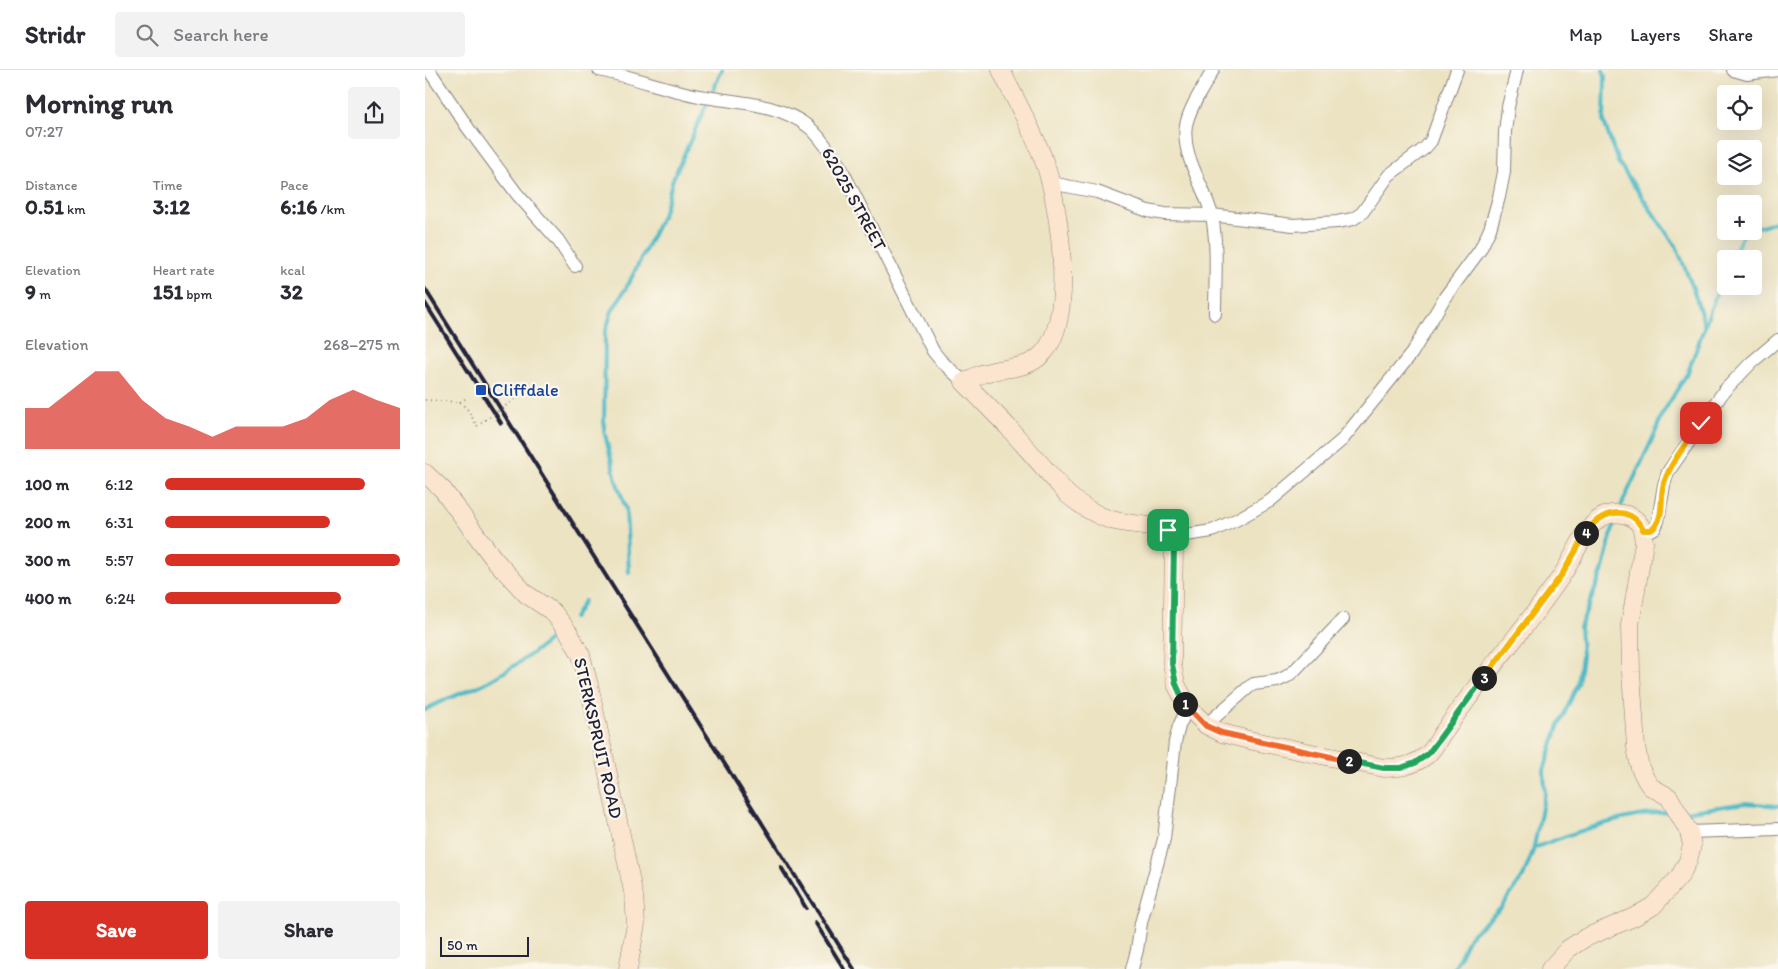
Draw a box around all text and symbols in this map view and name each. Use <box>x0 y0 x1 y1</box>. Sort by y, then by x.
search box <box>115 12 465 57</box>
text: Stridr <box>25 20 85 49</box>
icon: search <box>133 21 161 49</box>
text: Search here <box>173 23 269 46</box>
text: Map <box>1569 24 1602 46</box>
text: Layers <box>1630 24 1680 46</box>
text: Share <box>1708 24 1753 46</box>
map controls <box>1717 85 1762 295</box>
button: locate <box>1717 85 1762 130</box>
text: Morning run <box>25 86 173 120</box>
button: share <box>348 87 400 139</box>
text: 07:27 <box>25 122 63 141</box>
button: layers <box>1717 140 1762 185</box>
street label: 62025 STREET <box>817 144 891 254</box>
text: Distance <box>25 177 77 194</box>
text: Time <box>153 177 183 194</box>
text: Pace <box>280 177 308 194</box>
text: 0.51 <box>25 194 64 219</box>
text: 3:12 <box>153 194 190 219</box>
text: 6:16 <box>280 194 317 219</box>
button: + <box>1717 195 1762 240</box>
text: km <box>64 201 86 218</box>
text: /km <box>317 201 345 218</box>
button: − <box>1717 250 1762 295</box>
text: Elevation <box>25 262 81 279</box>
text: Heart rate <box>153 262 215 279</box>
text: kcal <box>280 262 305 279</box>
text: 9 <box>25 279 36 304</box>
text: 151 <box>153 279 183 304</box>
text: 32 <box>280 279 303 304</box>
text: m <box>36 286 51 303</box>
text: bpm <box>183 286 212 303</box>
text: Elevation <box>25 335 89 354</box>
text: 268–275 m <box>324 335 400 354</box>
place label: Cliffdale <box>492 379 559 401</box>
marker: Cliffdale <box>474 383 488 397</box>
pin <box>1680 402 1722 444</box>
icon: check <box>1687 409 1715 437</box>
text: 100 m <box>25 475 69 494</box>
text: 6:12 <box>105 475 133 494</box>
pin <box>1147 509 1189 551</box>
text: 200 m <box>25 513 70 532</box>
text: 6:31 <box>105 513 134 532</box>
icon: arrive <box>1154 516 1182 544</box>
pin: 4 <box>1573 520 1599 546</box>
text: 4 <box>1582 525 1591 542</box>
text: 300 m <box>25 551 71 570</box>
text: 5:57 <box>105 551 134 570</box>
text: 400 m <box>25 589 71 608</box>
text: 6:24 <box>105 589 135 608</box>
street label: STERKSPRUIT ROAD <box>569 655 627 821</box>
pin: 3 <box>1471 666 1497 690</box>
text: 3 <box>1481 670 1488 687</box>
pin: 1 <box>1173 692 1197 716</box>
text: 1 <box>1182 696 1189 713</box>
pin: 2 <box>1337 748 1361 774</box>
text: 2 <box>1346 753 1353 770</box>
button: Save <box>25 901 208 959</box>
button: Share <box>218 901 400 959</box>
scale bar <box>440 934 529 957</box>
text: 50 m <box>447 937 478 954</box>

